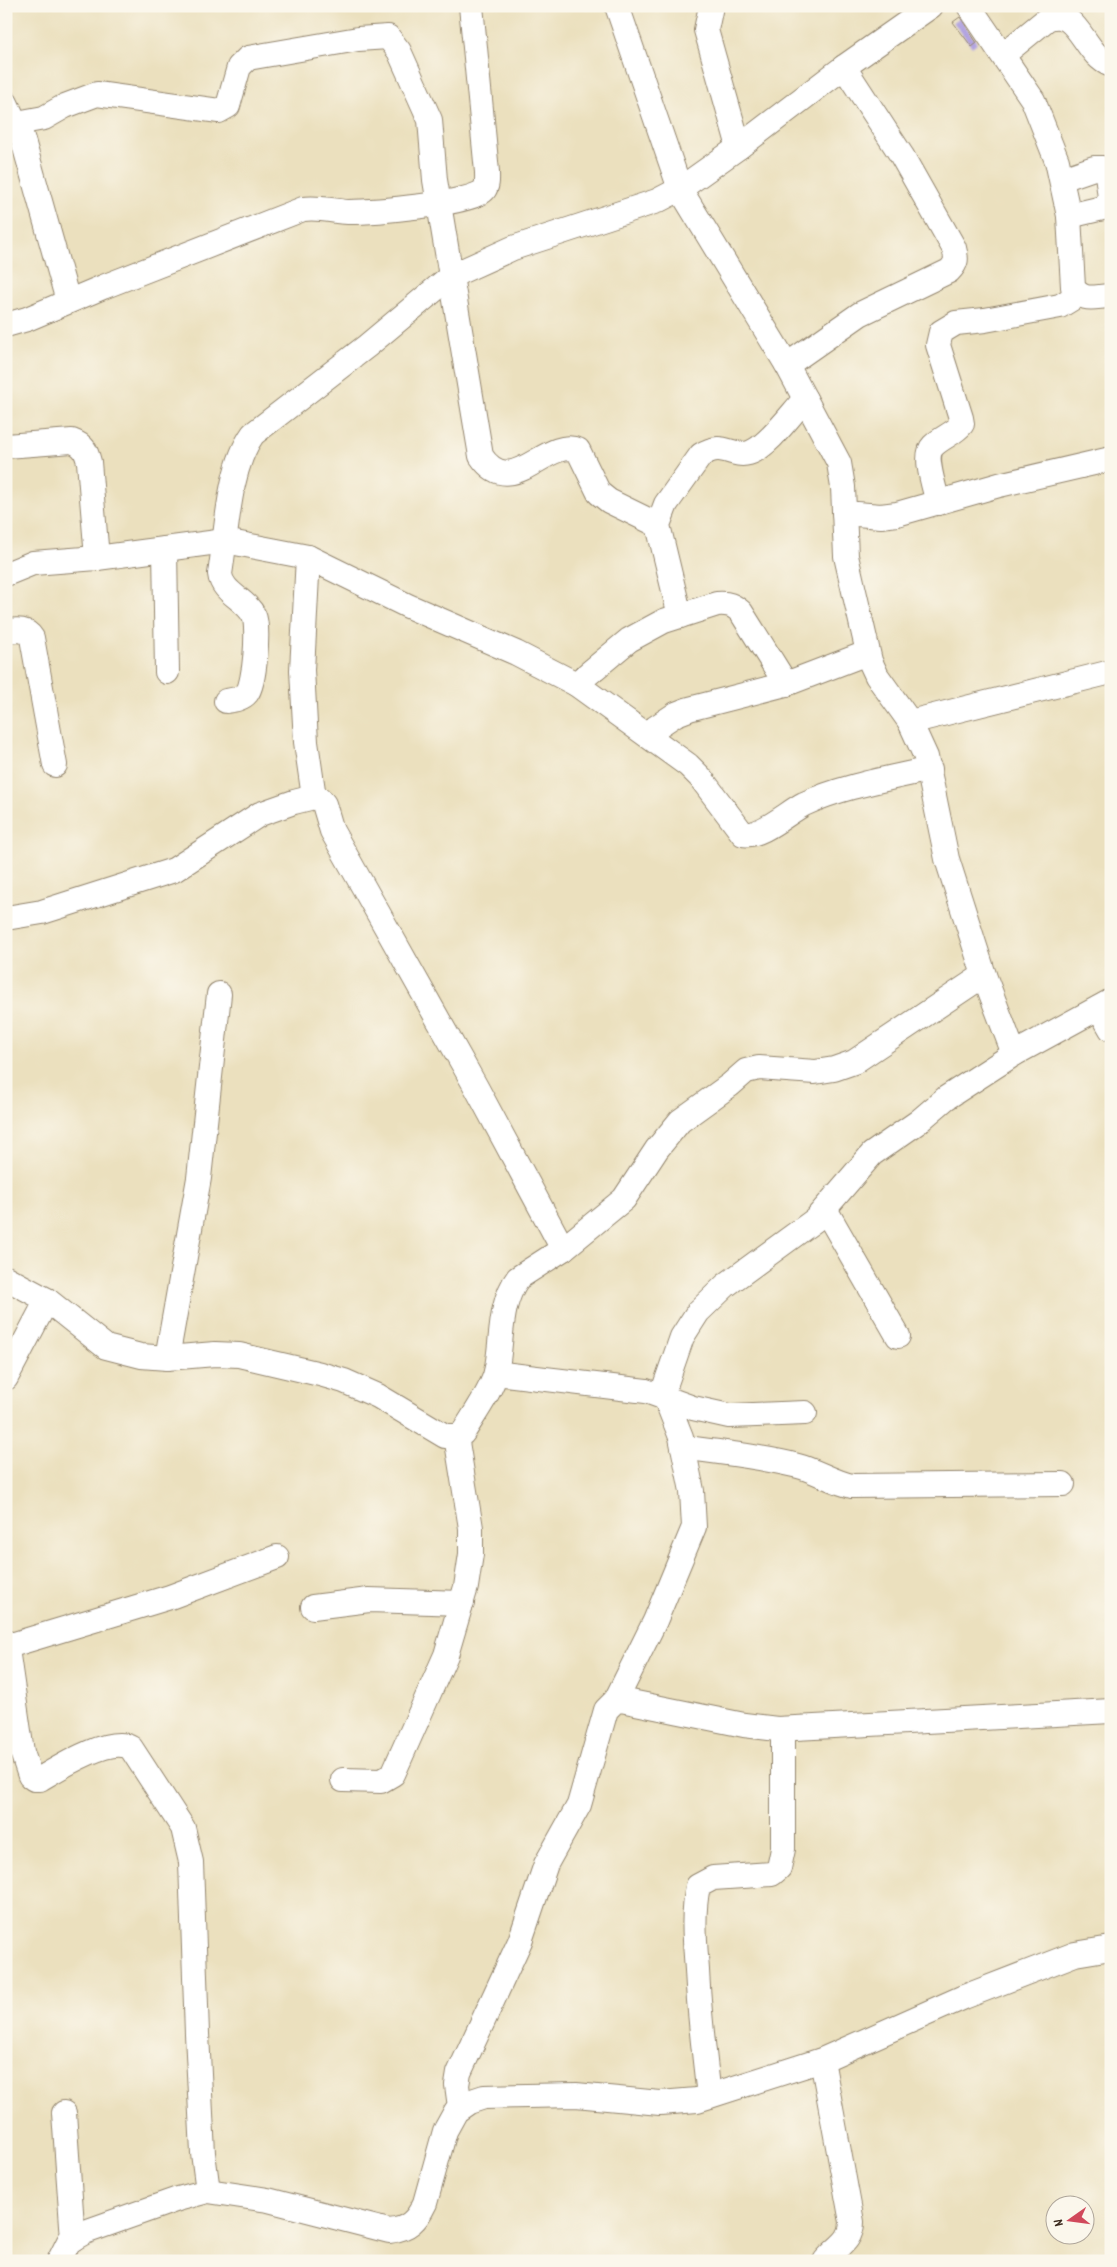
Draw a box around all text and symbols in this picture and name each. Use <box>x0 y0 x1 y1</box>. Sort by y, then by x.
north arrow <box>1044 2194 1094 2244</box>
text: N <box>1049 2217 1070 2228</box>

